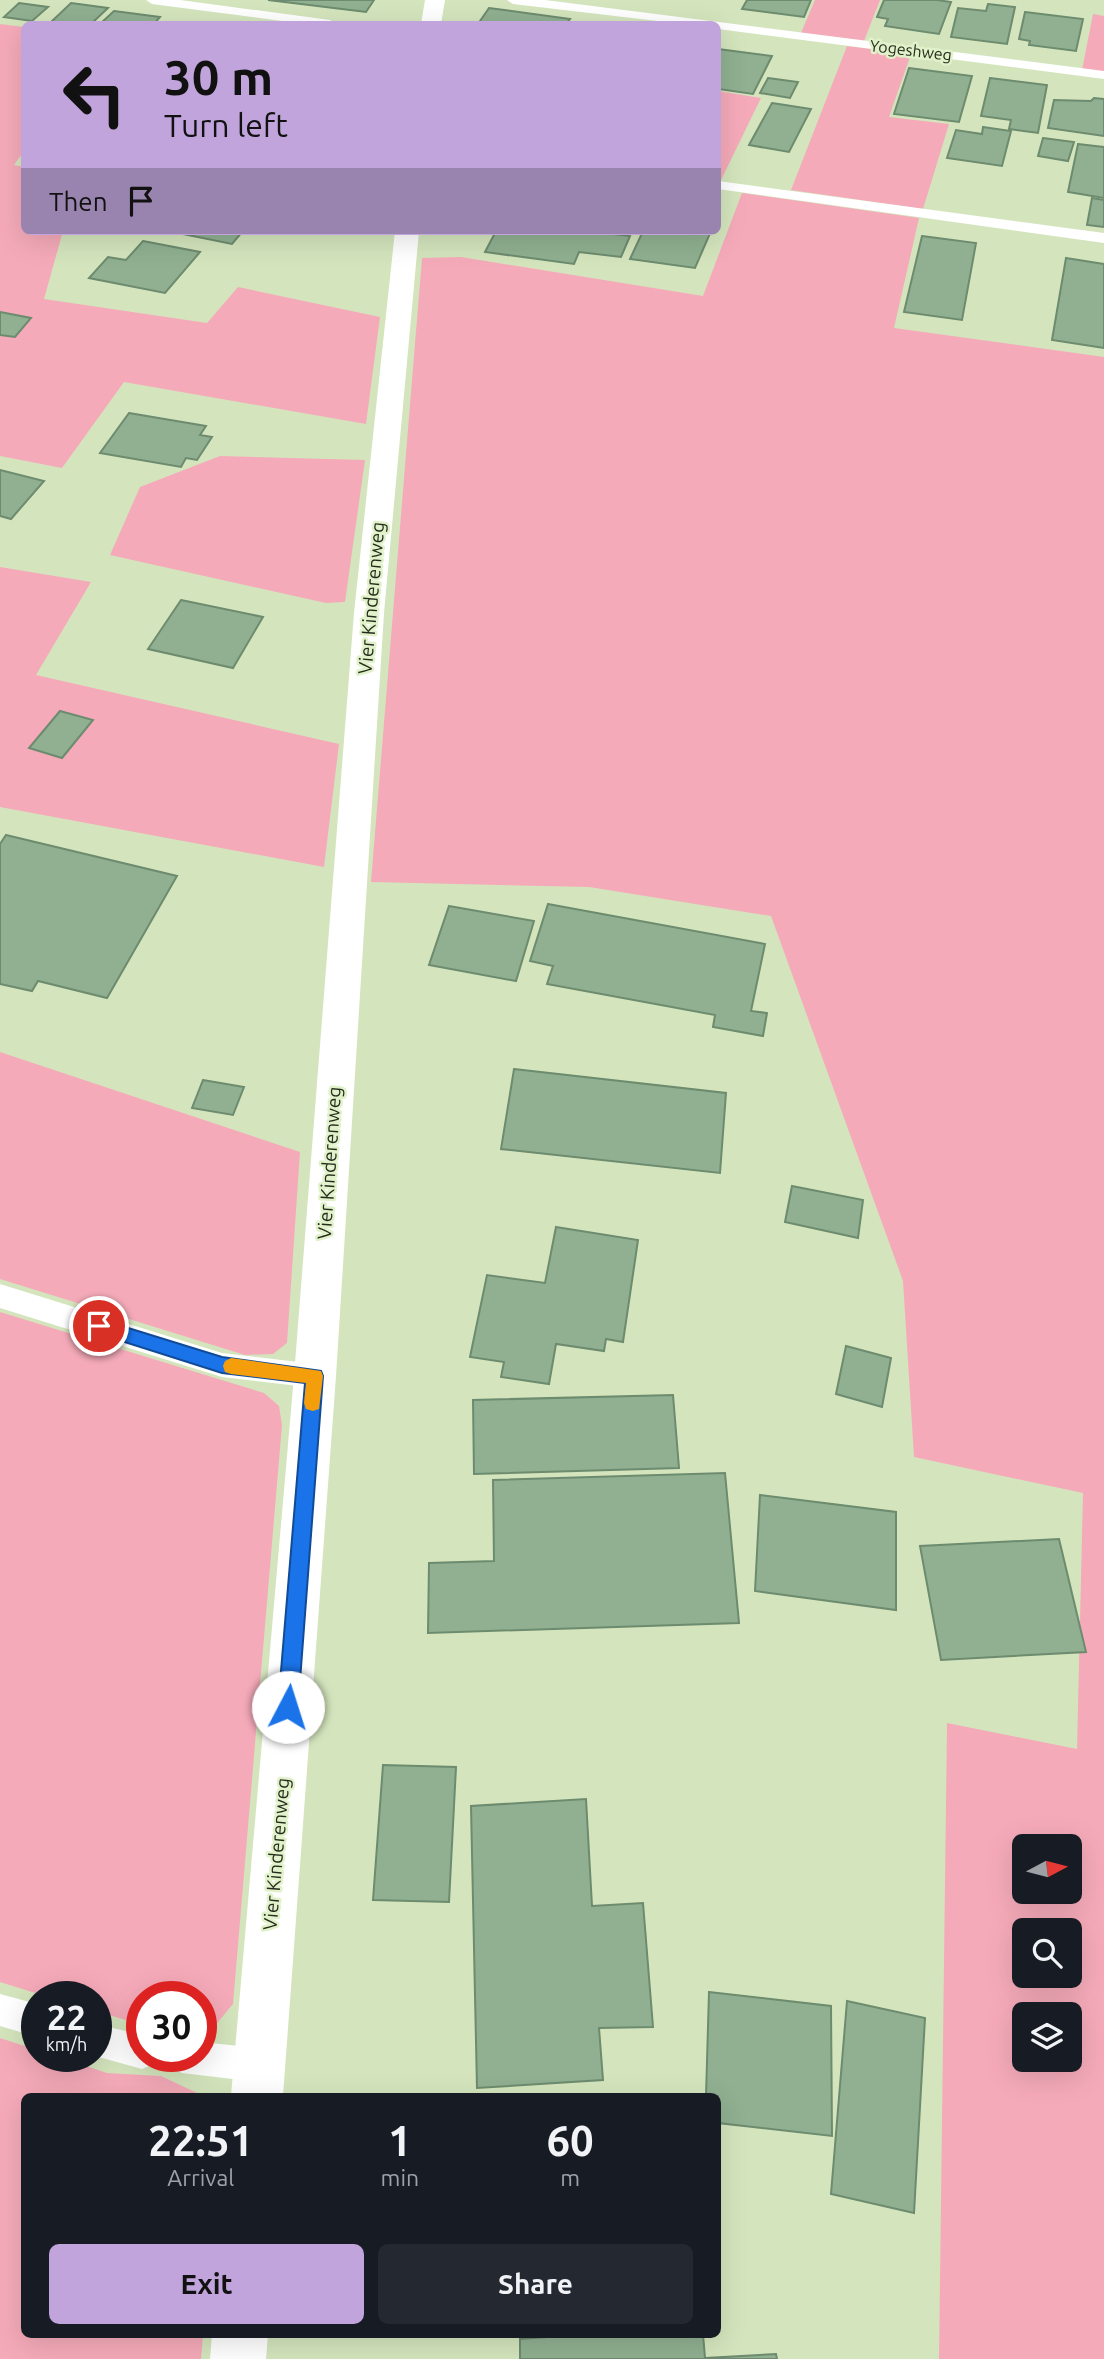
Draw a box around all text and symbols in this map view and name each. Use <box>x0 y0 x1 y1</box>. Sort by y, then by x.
street label: Yogeshweg <box>869 36 953 64</box>
icon: left <box>49 49 140 140</box>
text: 30 m <box>164 49 273 104</box>
text: Turn left <box>164 107 288 143</box>
icon: arrive <box>122 182 160 220</box>
text: Then <box>49 187 108 216</box>
street label: Vier Kinderenweg <box>353 521 389 675</box>
street label: Vier Kinderenweg <box>313 1086 345 1240</box>
pin <box>69 1296 129 1356</box>
icon: arrive <box>80 1307 118 1345</box>
position arrow <box>251 1670 325 1744</box>
street label: Vier Kinderenweg <box>258 1777 294 1931</box>
north arrow <box>1012 1834 1082 1904</box>
map controls <box>1012 1834 1082 2072</box>
button: search <box>1012 1918 1082 1988</box>
speed limit sign: 30 <box>126 1981 217 2072</box>
text: 22 <box>47 1997 86 2037</box>
button: layers <box>1012 2002 1082 2072</box>
text: km/h <box>46 2034 87 2054</box>
text: 22:51 <box>148 2117 253 2164</box>
text: 1 <box>388 2117 412 2164</box>
text: 60 <box>546 2117 594 2164</box>
text: Arrival <box>167 2165 234 2190</box>
text: min <box>381 2165 419 2190</box>
text: m <box>560 2165 580 2190</box>
button: Exit <box>49 2244 364 2324</box>
button: Share <box>378 2244 693 2324</box>

